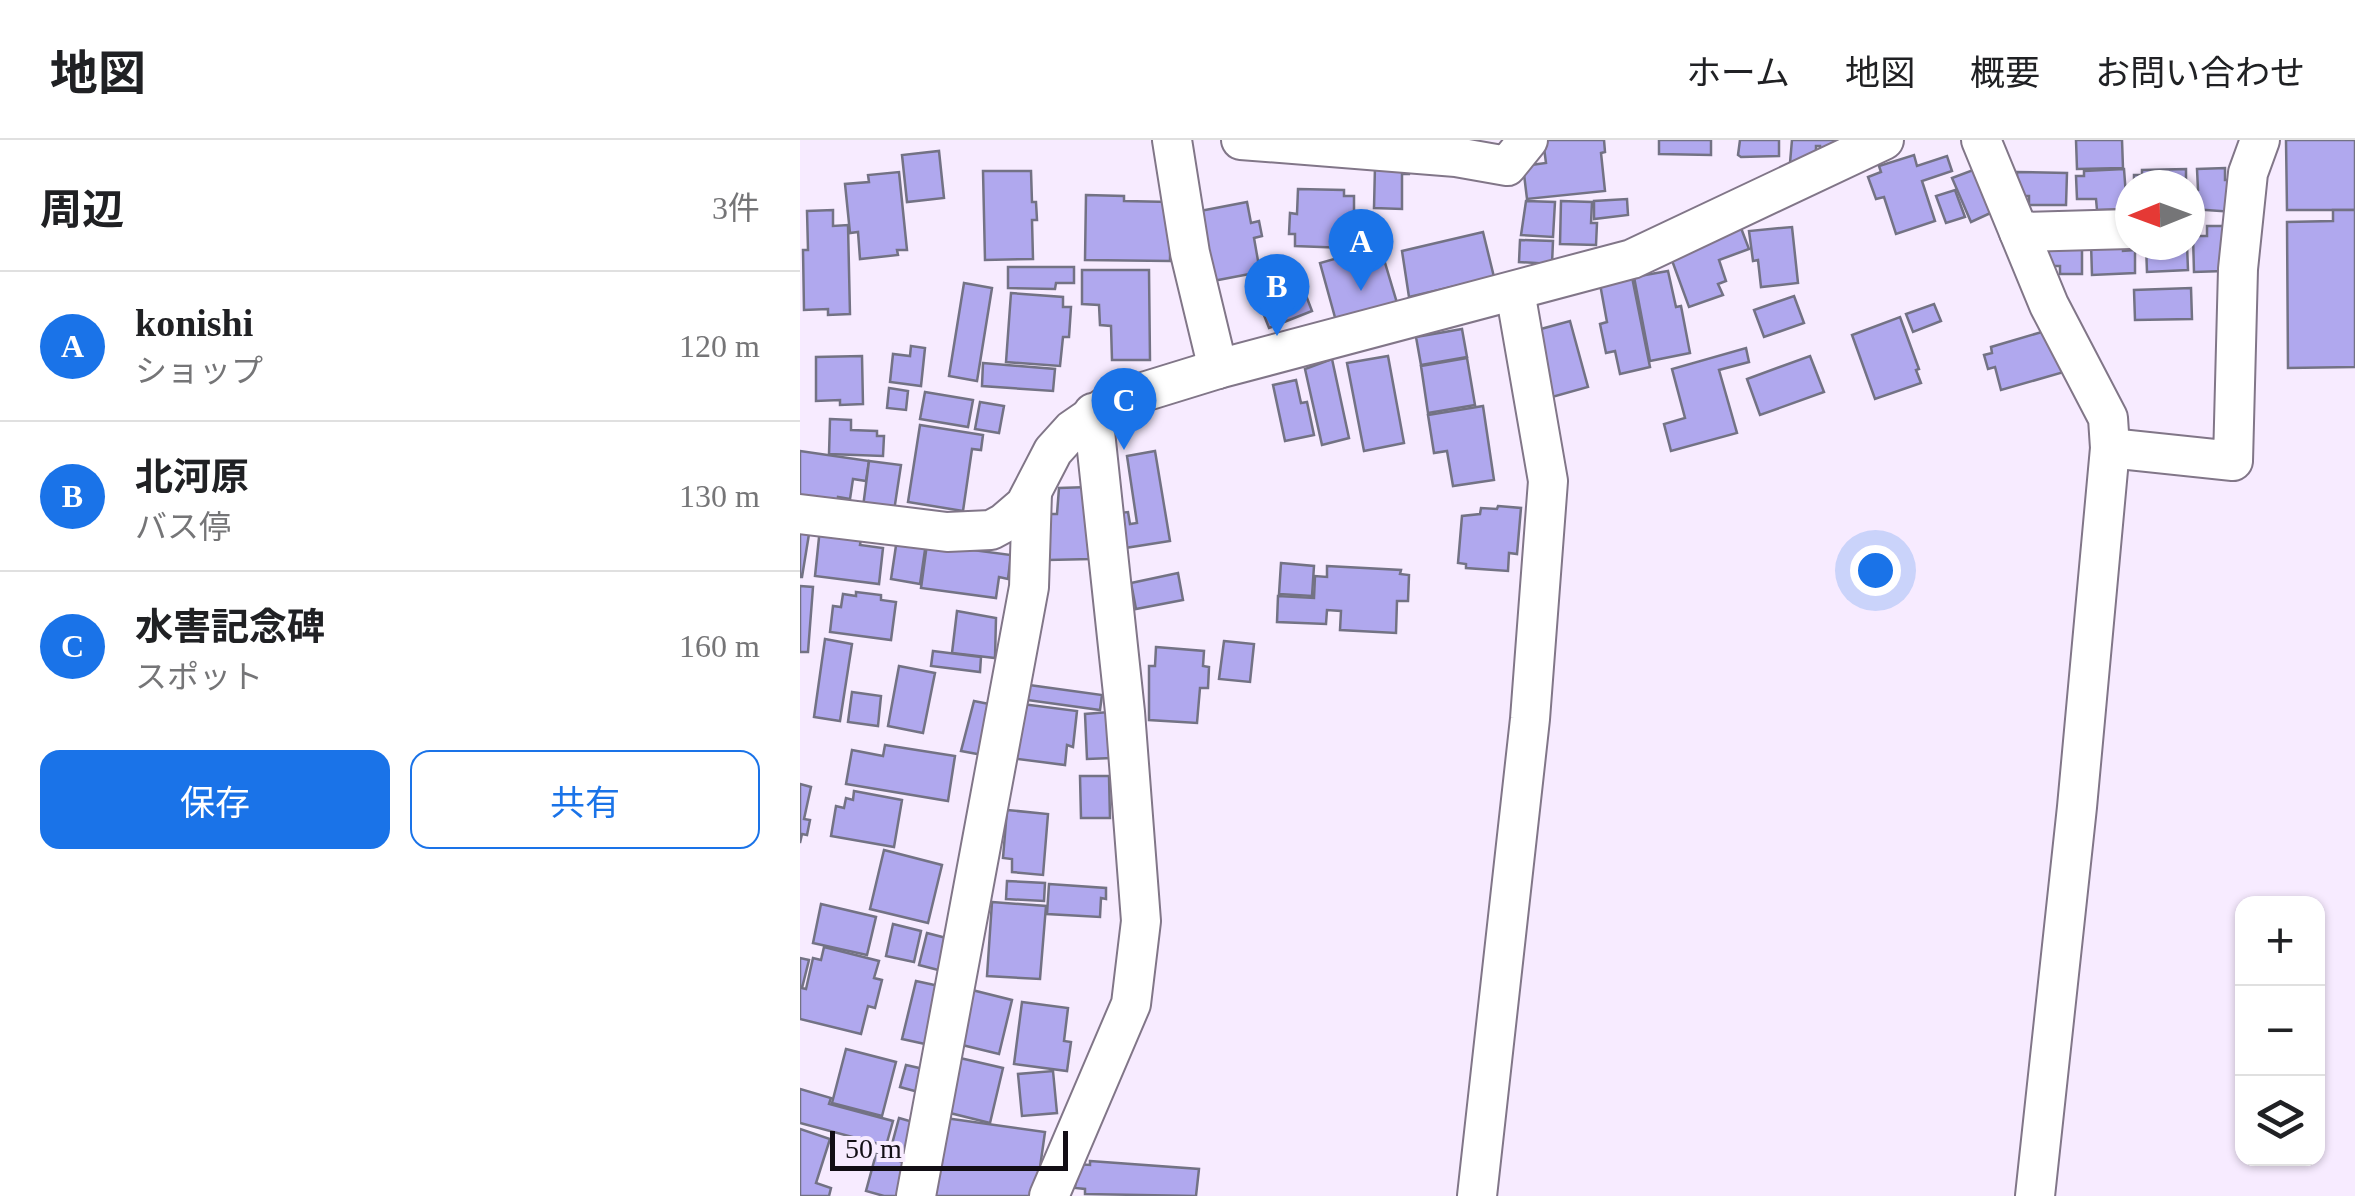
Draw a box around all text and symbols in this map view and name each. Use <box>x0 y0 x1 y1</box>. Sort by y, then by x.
text: 地図 <box>50 47 146 100</box>
text: ホーム <box>1686 54 1790 93</box>
text: 地図 <box>1845 54 1915 93</box>
text: 概要 <box>1970 54 2040 93</box>
text: お問い合わせ <box>2095 54 2305 93</box>
north arrow <box>2115 170 2205 260</box>
text: 周辺 <box>40 187 124 233</box>
text: 3件 <box>712 190 760 226</box>
pin: A <box>1328 208 1394 291</box>
pin: B <box>1244 254 1310 336</box>
text: konishi <box>135 302 253 344</box>
text: A <box>61 328 84 364</box>
text: 120 m <box>679 328 760 364</box>
text: ショップ <box>135 353 263 389</box>
pin: C <box>1092 368 1156 450</box>
text: 北河原 <box>135 456 249 498</box>
text: B <box>62 478 83 514</box>
text: 130 m <box>679 478 760 514</box>
text: バス停 <box>135 509 231 545</box>
your location <box>1850 545 1901 596</box>
text: 水害記念碑 <box>135 606 325 648</box>
text: C <box>61 628 84 664</box>
text: 160 m <box>679 628 760 664</box>
text: スポット <box>135 659 263 695</box>
button: 保存 <box>40 750 390 849</box>
button: 共有 <box>410 750 760 849</box>
map controls <box>2235 896 2325 1166</box>
button: + <box>2235 896 2325 986</box>
button: − <box>2235 986 2325 1076</box>
button: layers <box>2235 1076 2325 1166</box>
scale bar <box>830 1126 1068 1170</box>
text: 50 m <box>845 1133 902 1164</box>

